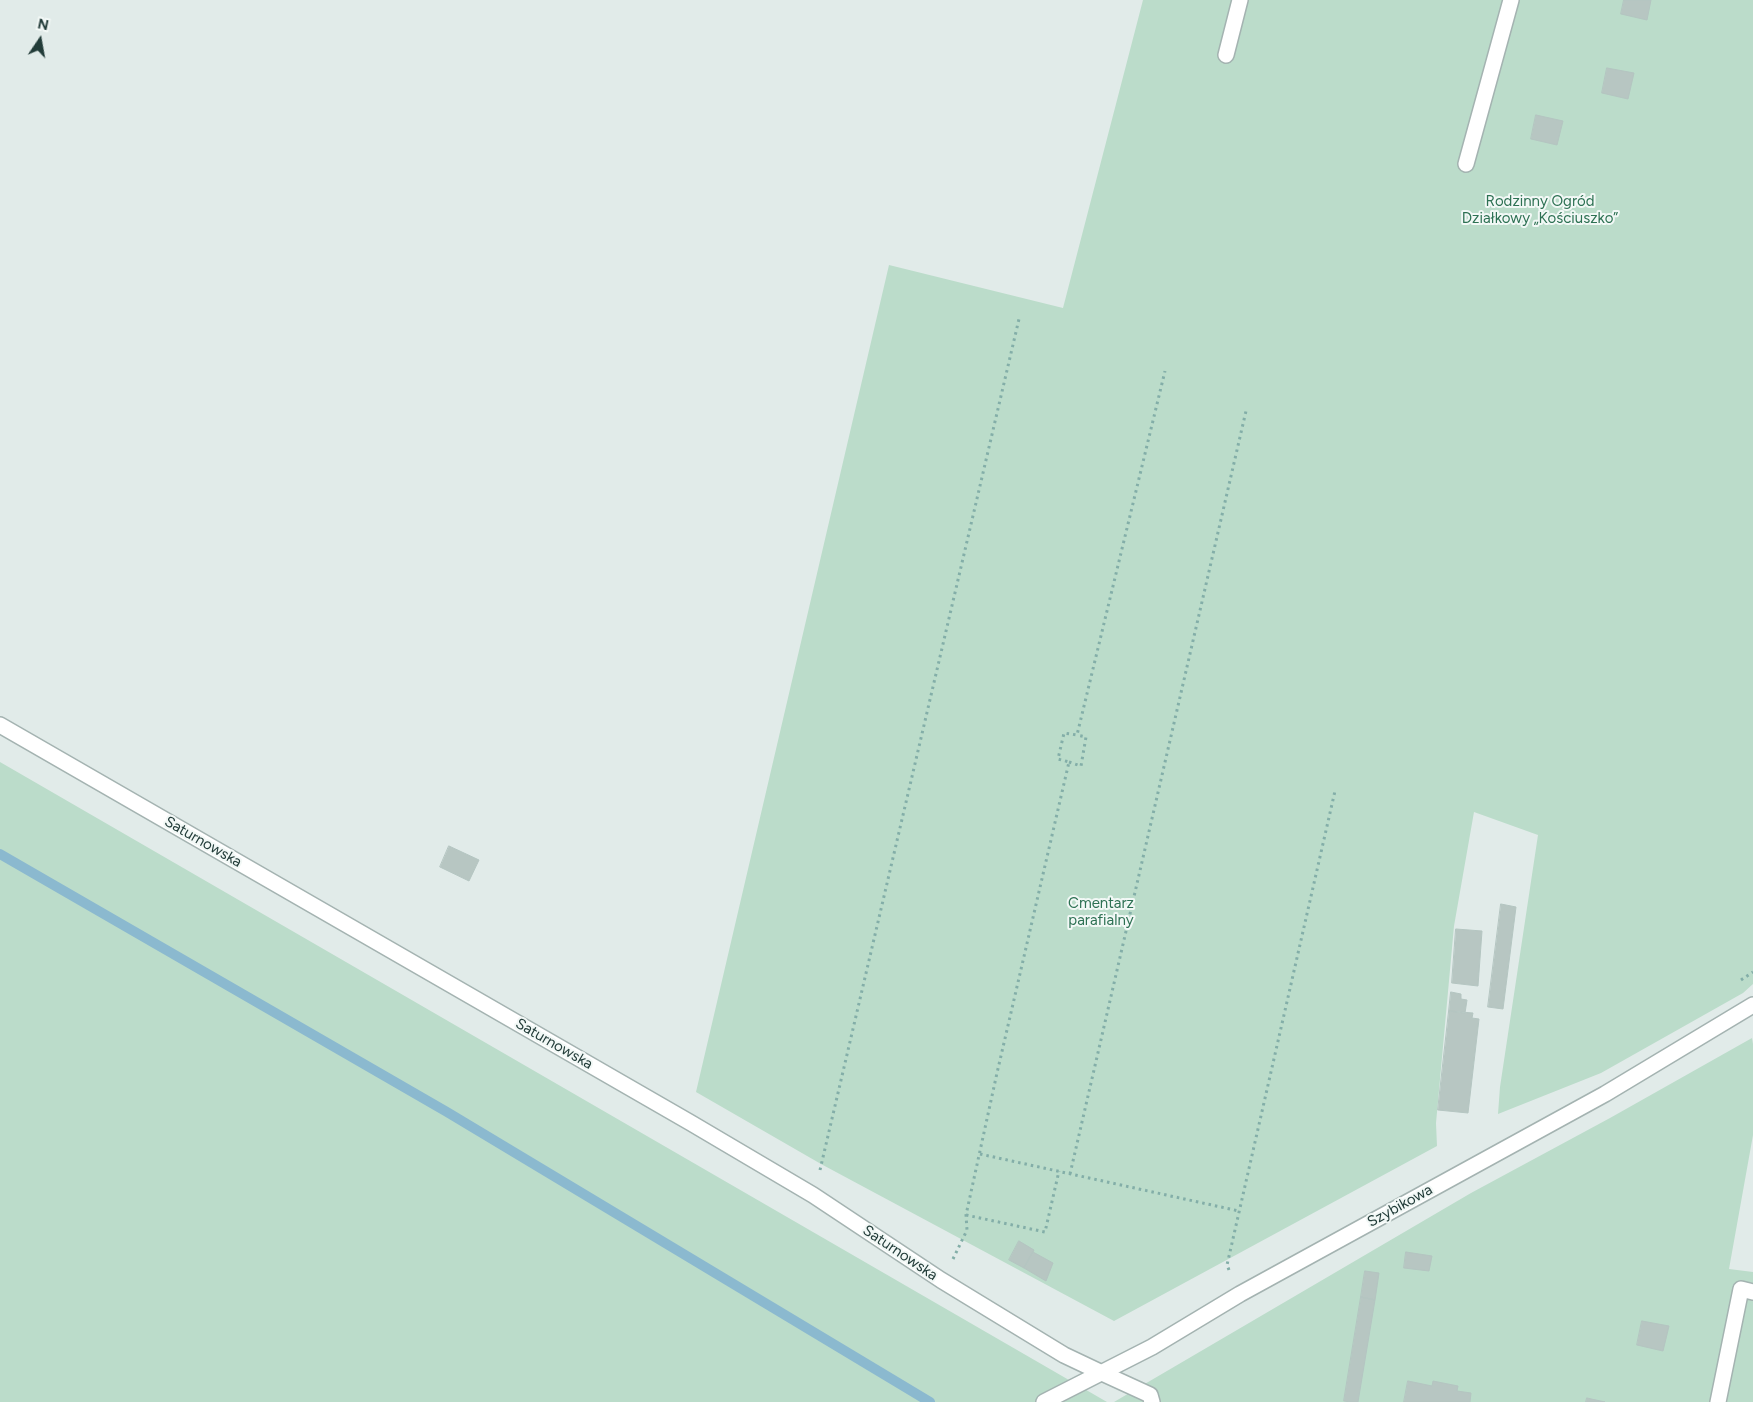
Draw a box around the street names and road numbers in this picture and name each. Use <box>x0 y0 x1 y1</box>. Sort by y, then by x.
street label: Saturnowska <box>161 813 245 871</box>
street label: Saturnowska <box>512 1015 596 1073</box>
street label: Szybikowa <box>1364 1181 1436 1231</box>
street label: Saturnowska <box>859 1221 941 1285</box>

